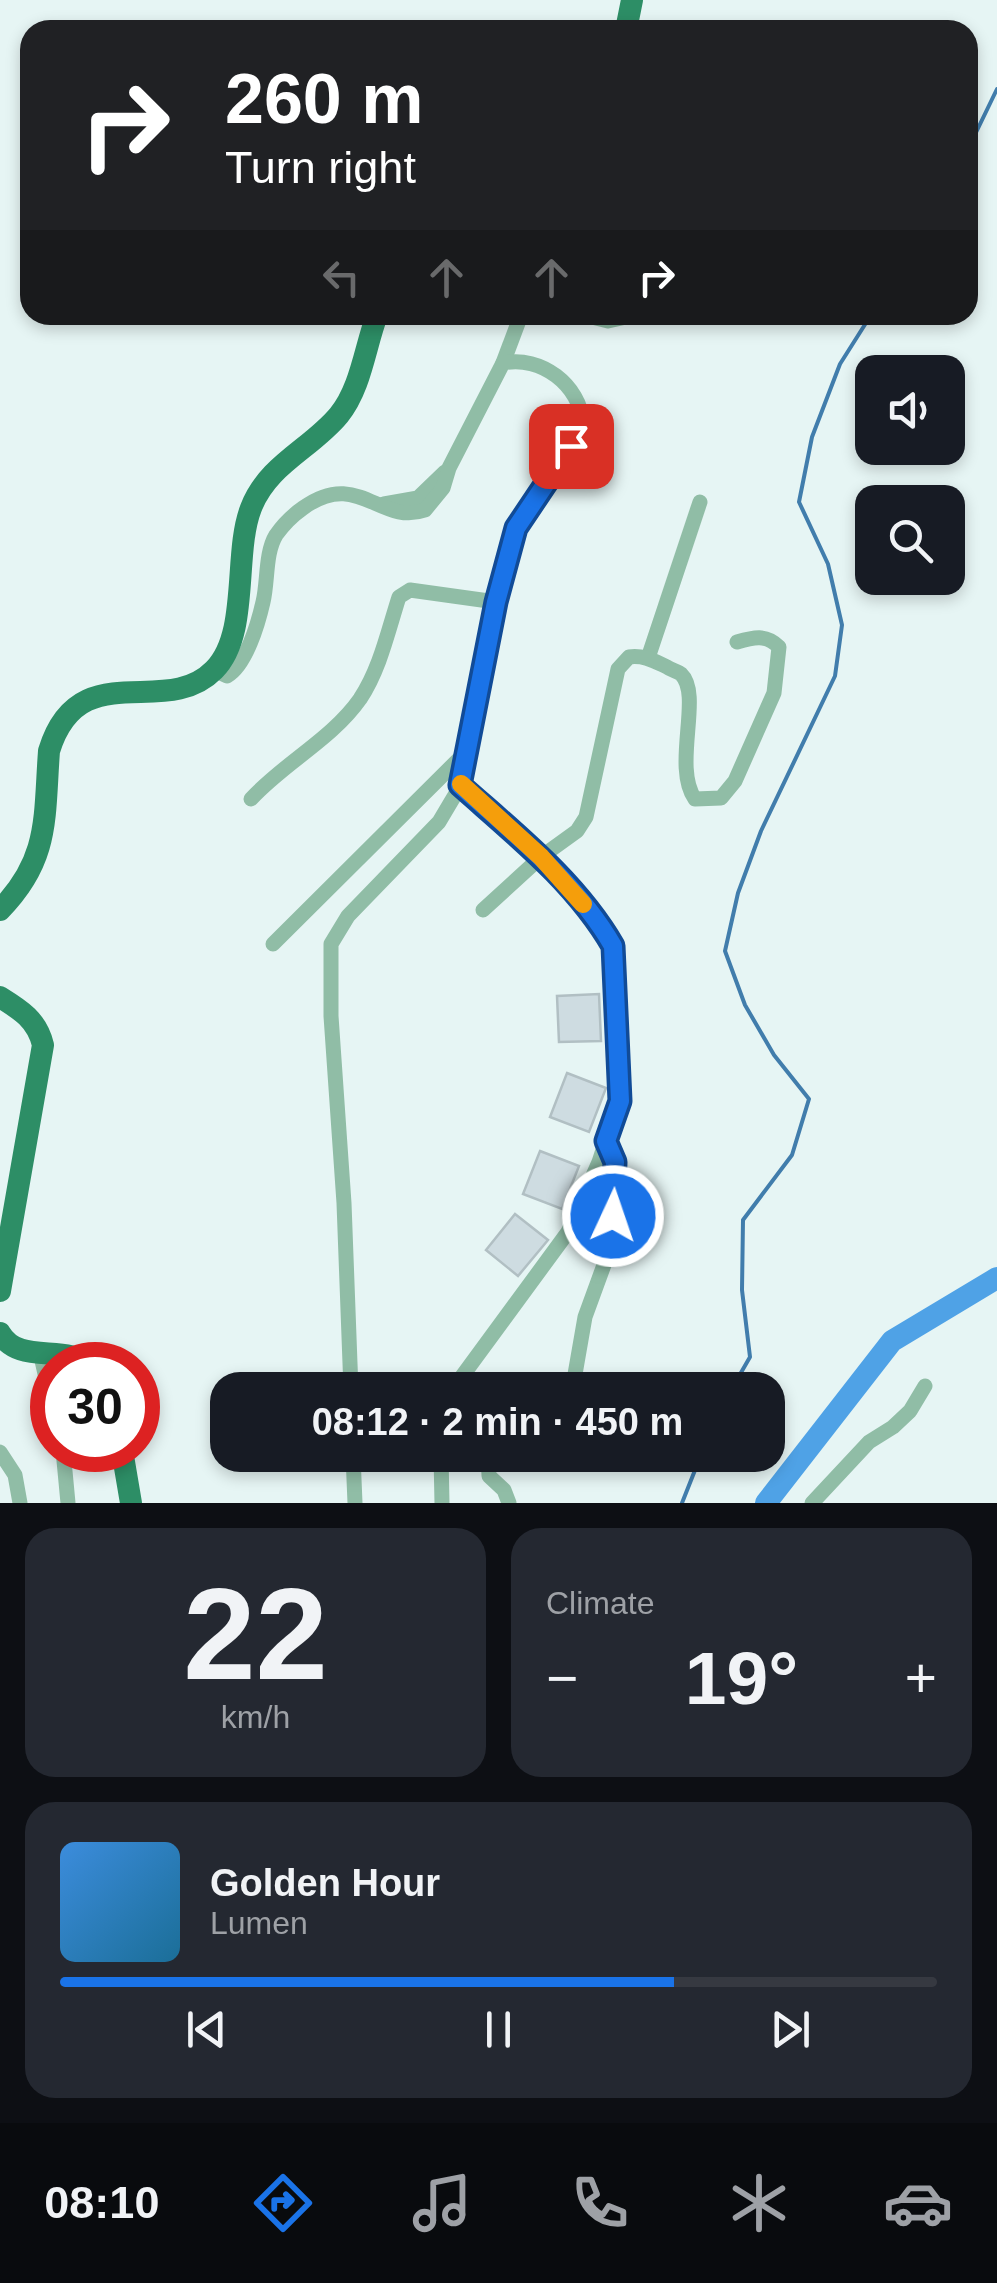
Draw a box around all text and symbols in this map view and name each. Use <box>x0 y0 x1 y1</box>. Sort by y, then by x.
icon: right <box>60 60 190 190</box>
text: 260 m <box>225 60 423 138</box>
text: Turn right <box>225 142 416 193</box>
icon: left <box>314 250 369 305</box>
icon: ahead <box>419 250 474 305</box>
icon: ahead <box>524 250 579 305</box>
icon: right <box>629 250 684 305</box>
map controls <box>855 355 965 595</box>
button: sound <box>855 355 965 465</box>
pin <box>529 404 614 489</box>
icon: arrive <box>544 419 599 474</box>
button: search <box>855 485 965 595</box>
position arrow <box>561 1164 665 1268</box>
speed limit sign: 30 <box>30 1342 160 1472</box>
text: 08:12 · 2 min · 450 m <box>312 1401 683 1443</box>
text: 22 <box>183 1561 328 1707</box>
text: Climate <box>546 1585 654 1621</box>
text: 19° <box>685 1636 798 1720</box>
text: − <box>546 1647 578 1709</box>
text: + <box>905 1647 937 1709</box>
text: km/h <box>221 1699 290 1735</box>
text: Golden Hour <box>210 1862 440 1904</box>
text: Lumen <box>210 1905 308 1941</box>
icon: previous <box>179 2002 234 2057</box>
icon: pause <box>471 2002 526 2057</box>
icon: next <box>763 2002 818 2057</box>
icon: directions <box>248 2168 318 2238</box>
icon: music <box>407 2168 477 2238</box>
icon: phone <box>565 2168 635 2238</box>
icon: climate <box>724 2168 794 2238</box>
icon: car <box>883 2168 953 2238</box>
text: 08:10 <box>44 2177 159 2228</box>

